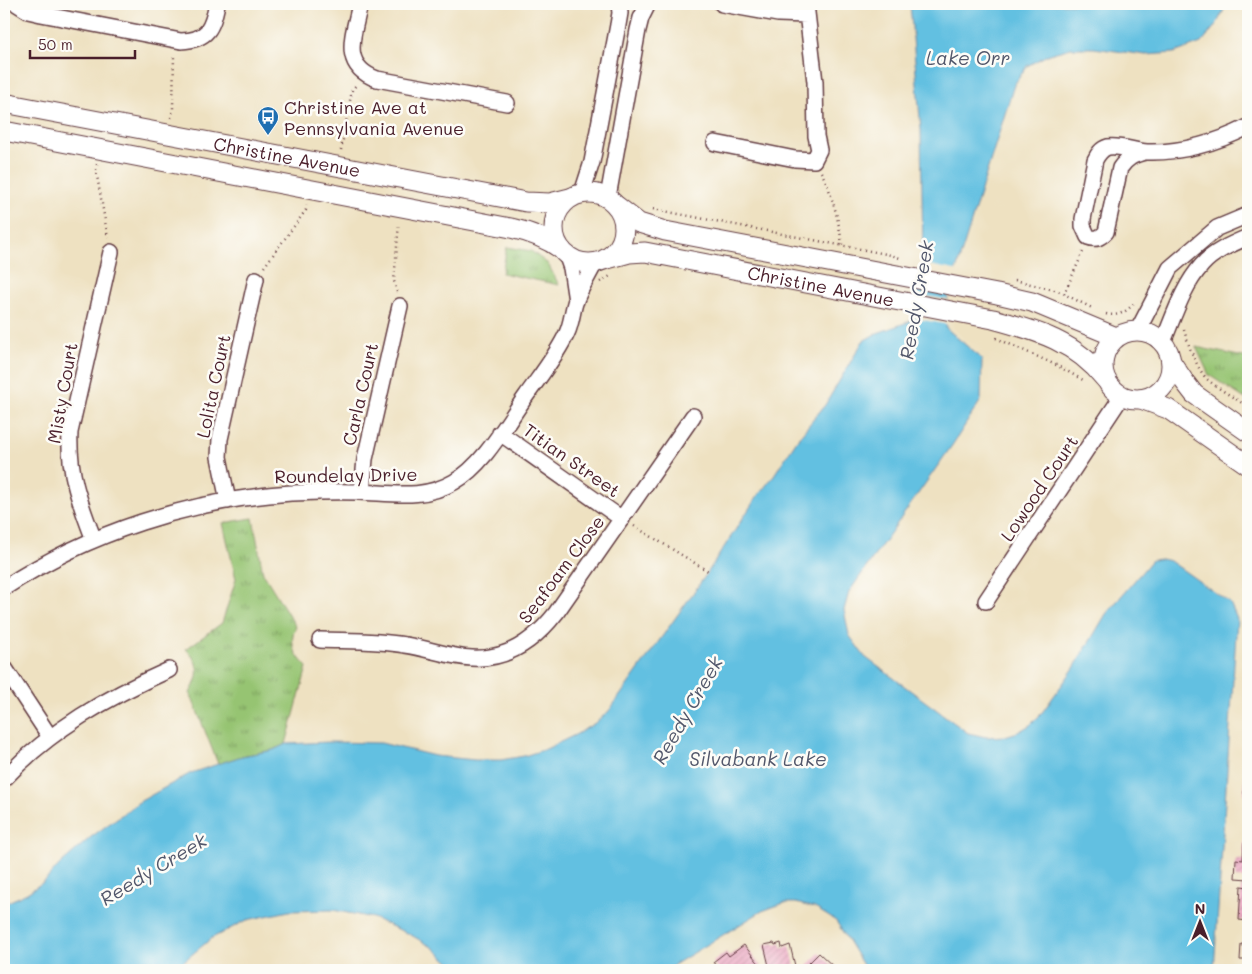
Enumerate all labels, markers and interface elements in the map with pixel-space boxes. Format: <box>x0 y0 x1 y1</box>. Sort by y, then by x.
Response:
scale bar <box>30 28 135 60</box>
text: 50 m <box>38 34 73 54</box>
water label: Lake Orr <box>926 45 1010 70</box>
place label: Christine Ave at Pennsylvania Avenue <box>284 95 464 140</box>
bus stop icon: Christine Ave at Pennsylvania Avenue <box>256 105 280 136</box>
street label: Christine Avenue <box>212 131 362 182</box>
water label: Reedy Creek <box>893 238 939 361</box>
street label: Christine Avenue <box>746 260 896 312</box>
street label: Lolita Court <box>190 332 236 440</box>
street label: Carla Court <box>337 340 383 448</box>
street label: Misty Court <box>41 341 83 445</box>
street label: Titian Street <box>519 418 625 502</box>
street label: Lowood Court <box>995 430 1083 546</box>
street label: Roundelay Drive <box>274 462 418 488</box>
street label: Seafoam Close <box>512 510 610 628</box>
water label: Reedy Creek <box>646 651 728 768</box>
water label: Silvabank Lake <box>689 746 827 771</box>
water label: Reedy Creek <box>95 827 212 911</box>
north arrow <box>1174 896 1224 946</box>
text: N <box>1195 899 1205 918</box>

